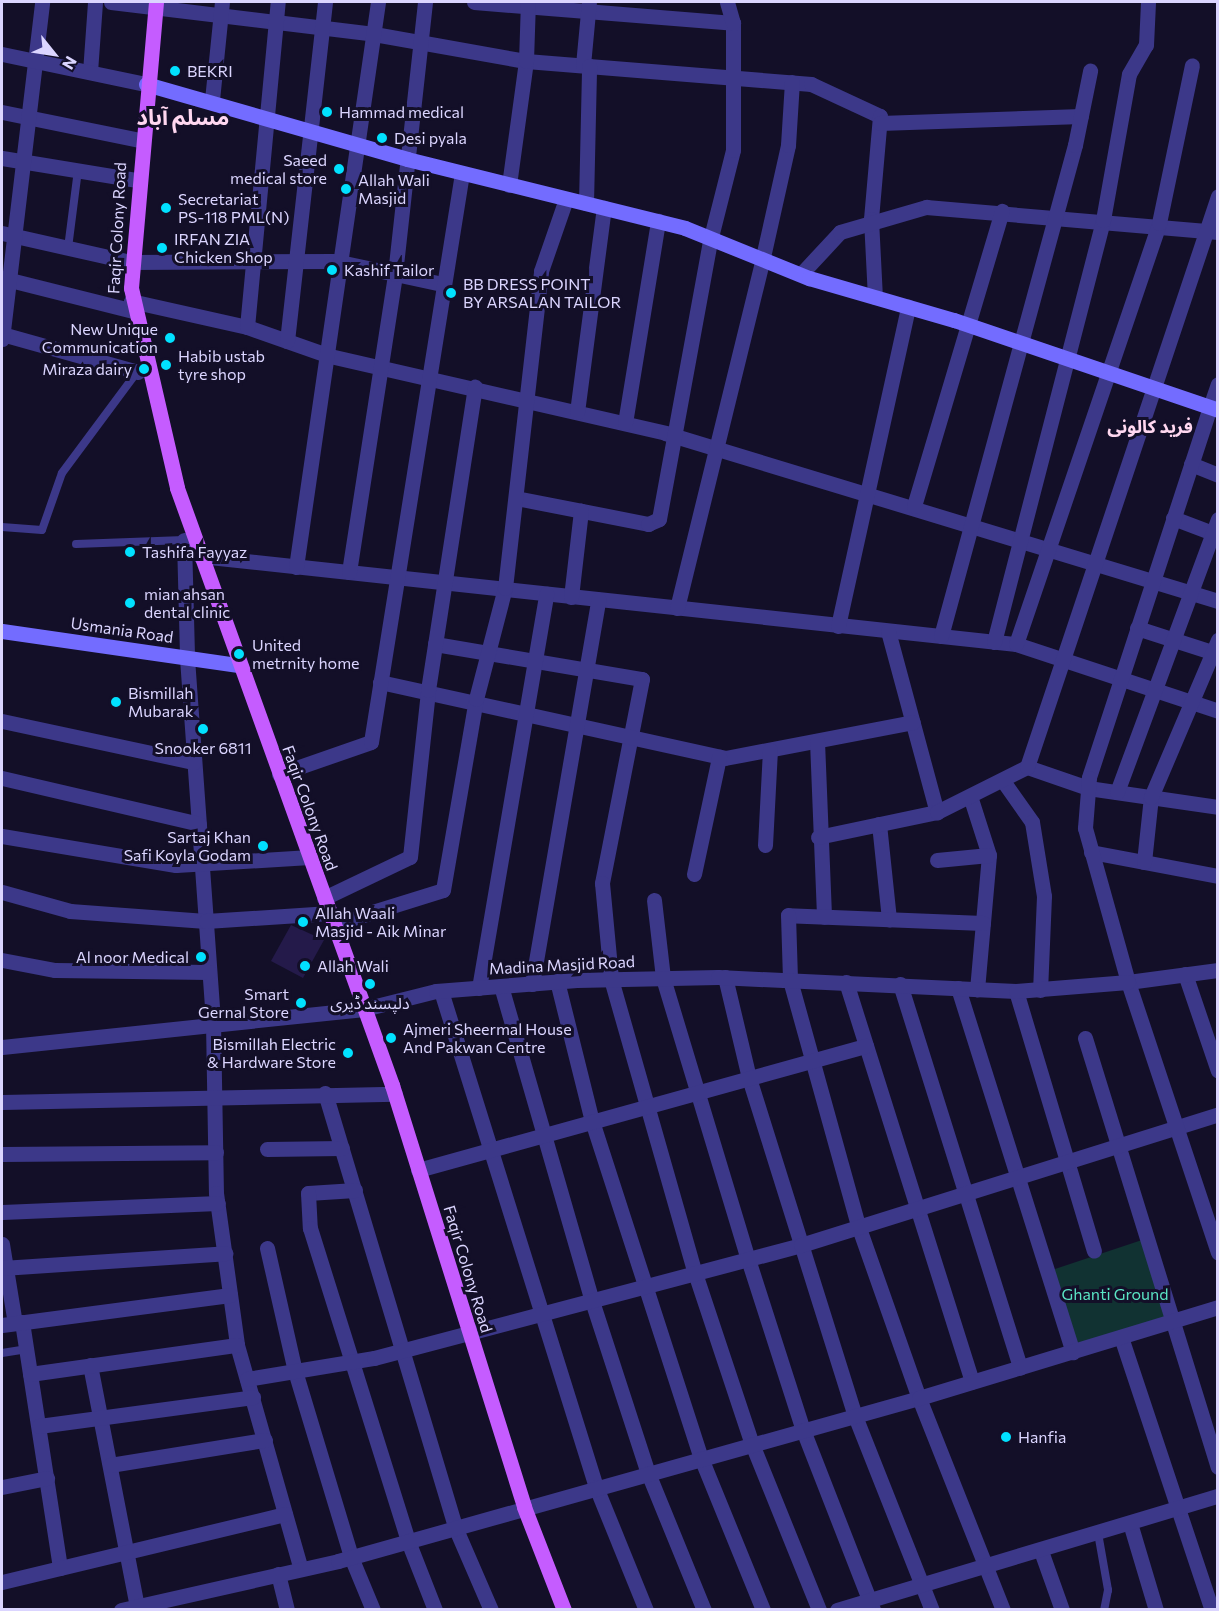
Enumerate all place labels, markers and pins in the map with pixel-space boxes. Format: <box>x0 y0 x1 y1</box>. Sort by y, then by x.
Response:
place label: BEKRI <box>187 61 233 81</box>
marker: BEKRI <box>168 64 182 78</box>
place label: Hammad medical <box>339 102 464 122</box>
marker: Hammad medical <box>320 105 334 119</box>
place label: Desi pyala <box>394 128 467 148</box>
marker: Desi pyala <box>375 131 389 145</box>
place label: Saeed medical store <box>230 150 327 188</box>
marker: Saeed medical store <box>332 162 346 176</box>
place label: Allah Wali Masjid <box>358 170 430 208</box>
marker: Allah Wali Masjid <box>339 182 353 196</box>
place label: Secretariat PS-118 PML(N) <box>178 189 289 227</box>
marker: Secretariat PS-118 PML(N) <box>159 201 173 215</box>
place label: IRFAN ZIA Chicken Shop <box>174 229 273 267</box>
marker: IRFAN ZIA Chicken Shop <box>155 241 169 255</box>
place label: Kashif Tailor <box>344 260 434 280</box>
marker: Kashif Tailor <box>325 263 339 277</box>
place label: BB DRESS POINT BY ARSALAN TAILOR <box>463 274 621 312</box>
marker: BB DRESS POINT BY ARSALAN TAILOR <box>444 286 458 300</box>
place label: New Unique Communication <box>42 319 158 357</box>
marker: New Unique Communication <box>163 331 177 345</box>
place label: Habib ustab tyre shop <box>178 346 265 384</box>
marker: Habib ustab tyre shop <box>159 358 173 372</box>
place label: Miraza dairy <box>42 359 132 379</box>
marker: Miraza dairy <box>137 362 151 376</box>
place label: Tashifa Fayyaz <box>142 542 247 562</box>
marker: Tashifa Fayyaz <box>123 545 137 559</box>
place label: mian ahsan dental clinic <box>144 584 230 622</box>
marker: mian ahsan dental clinic <box>121 594 139 612</box>
place label: United metrnity home <box>252 635 360 673</box>
marker: United metrnity home <box>230 645 248 663</box>
place label: Bismillah Mubarak <box>128 683 193 721</box>
marker: Bismillah Mubarak <box>109 695 123 709</box>
marker: Snooker 6811 <box>196 722 210 736</box>
place label: Snooker 6811 <box>155 738 251 758</box>
place label: Sartaj Khan Safi Koyla Godam <box>124 827 251 865</box>
marker: Sartaj Khan Safi Koyla Godam <box>256 839 270 853</box>
place label: Allah Waali Masjid - Aik Minar <box>315 903 446 941</box>
marker: Allah Waali Masjid - Aik Minar <box>296 915 310 929</box>
place label: Al noor Medical <box>76 947 189 967</box>
marker: Al noor Medical <box>194 950 208 964</box>
place label: Allah Wali <box>317 956 389 976</box>
marker: Allah Wali <box>298 959 312 973</box>
marker: دلپسند ڈیری <box>363 977 377 991</box>
place label: Smart Gernal Store <box>198 984 289 1022</box>
place label: دلپسند ڈیری <box>330 993 410 1013</box>
marker: Smart Gernal Store <box>294 996 308 1010</box>
place label: Ajmeri Sheermal House And Pakwan Centre <box>403 1019 572 1057</box>
marker: Ajmeri Sheermal House And Pakwan Centre <box>384 1031 398 1045</box>
place label: Bismillah Electric & Hardware Store <box>207 1034 336 1072</box>
marker: Bismillah Electric & Hardware Store <box>341 1046 355 1060</box>
place label: Hanfia <box>1018 1427 1066 1447</box>
marker: Hanfia <box>999 1430 1013 1444</box>

